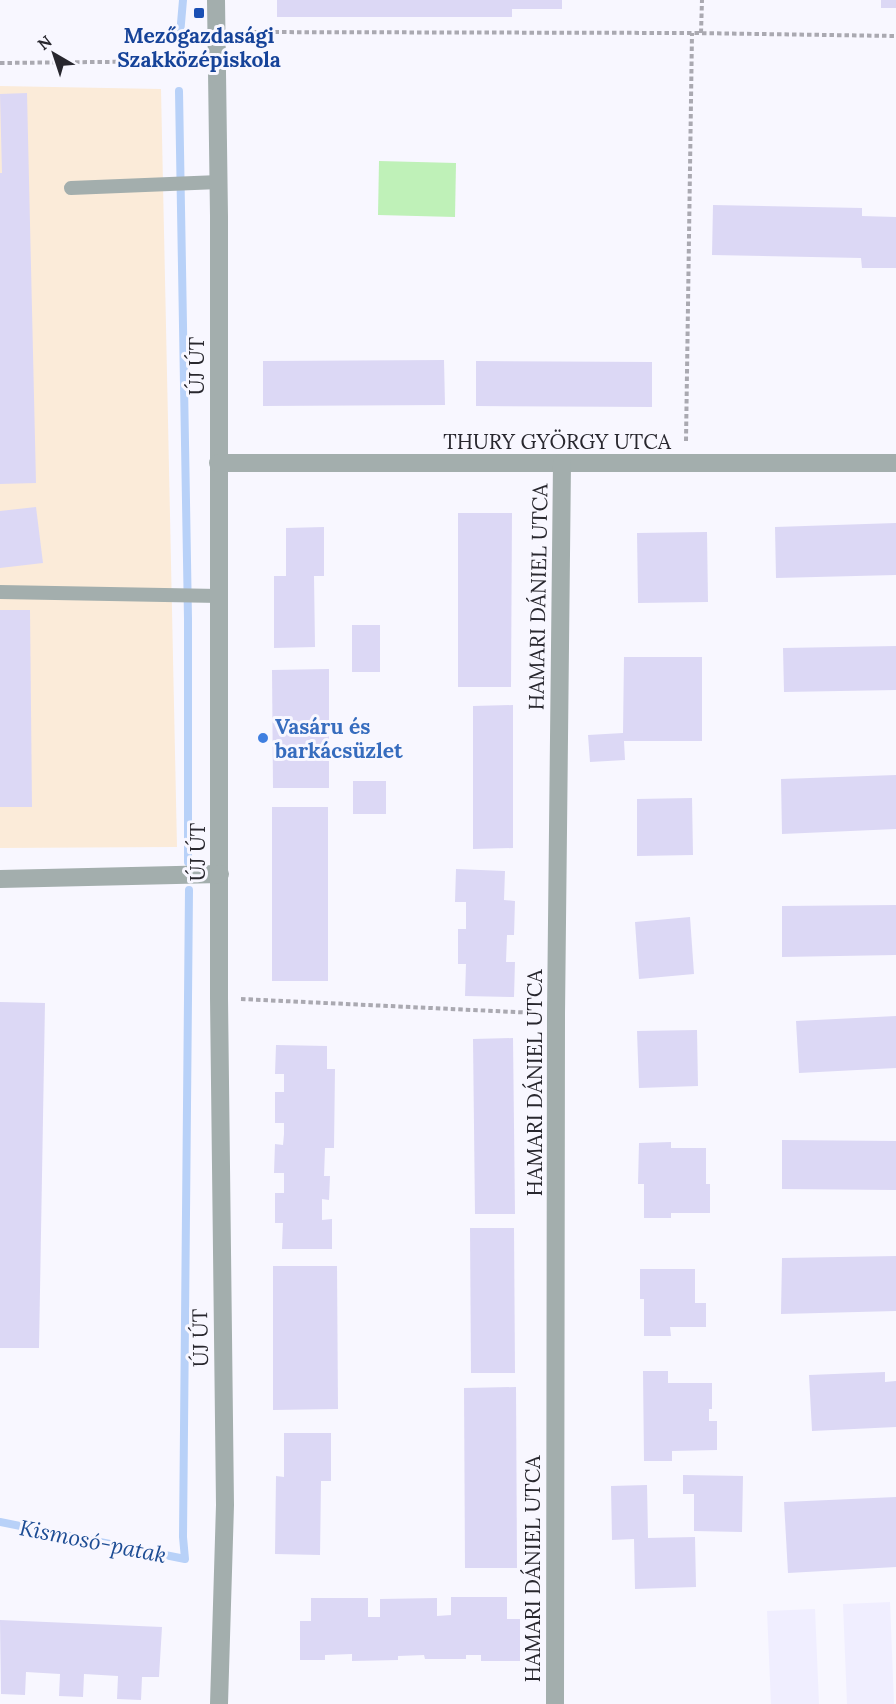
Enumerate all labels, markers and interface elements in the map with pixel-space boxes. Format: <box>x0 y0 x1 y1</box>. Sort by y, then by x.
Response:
marker: Mezőgazdasági Szakközépiskola <box>192 6 206 20</box>
place label: Mezőgazdasági Szakközépiskola <box>117 22 281 73</box>
north arrow <box>24 24 84 84</box>
text: N <box>33 31 56 54</box>
street label: ÚJ ÚT <box>183 337 210 395</box>
street label: THURY GYÖRGY UTCA <box>443 428 672 455</box>
street label: HAMARI DÁNIEL UTCA <box>523 483 553 711</box>
place label: Vasáru és barkácsüzlet <box>274 713 403 764</box>
marker: Vasáru és barkácsüzlet <box>256 731 270 745</box>
street label: ÚJ ÚT <box>184 823 211 881</box>
street label: HAMARI DÁNIEL UTCA <box>521 969 548 1196</box>
street label: ÚJ ÚT <box>186 1309 214 1367</box>
street label: HAMARI DÁNIEL UTCA <box>519 1455 546 1682</box>
water label: Kismosó-patak <box>17 1513 169 1569</box>

